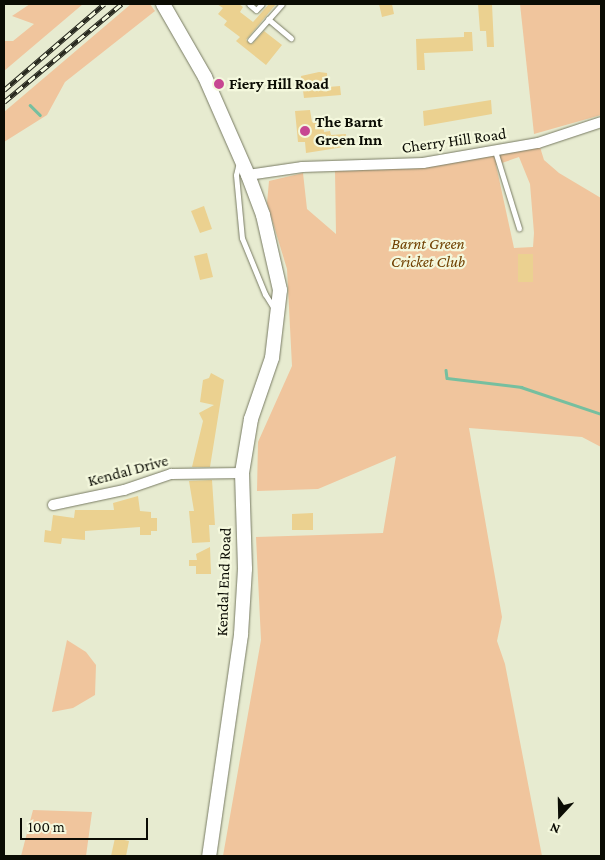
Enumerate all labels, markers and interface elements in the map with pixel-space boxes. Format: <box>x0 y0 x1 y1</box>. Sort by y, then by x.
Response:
place label: Fiery Hill Road <box>229 74 329 94</box>
marker: Fiery Hill Road <box>213 78 225 90</box>
place label: The Barnt Green Inn <box>315 112 383 150</box>
street label: Cherry Hill Road <box>400 124 508 158</box>
marker: The Barnt Green Inn <box>299 125 311 137</box>
park label: Barnt Green Cricket Club <box>391 234 465 272</box>
street label: Kendal Drive <box>86 451 170 491</box>
street label: Kendal End Road <box>213 527 235 637</box>
north arrow <box>535 790 585 840</box>
scale bar <box>22 808 150 840</box>
text: 100 m <box>28 819 65 835</box>
text: N <box>547 820 562 838</box>

